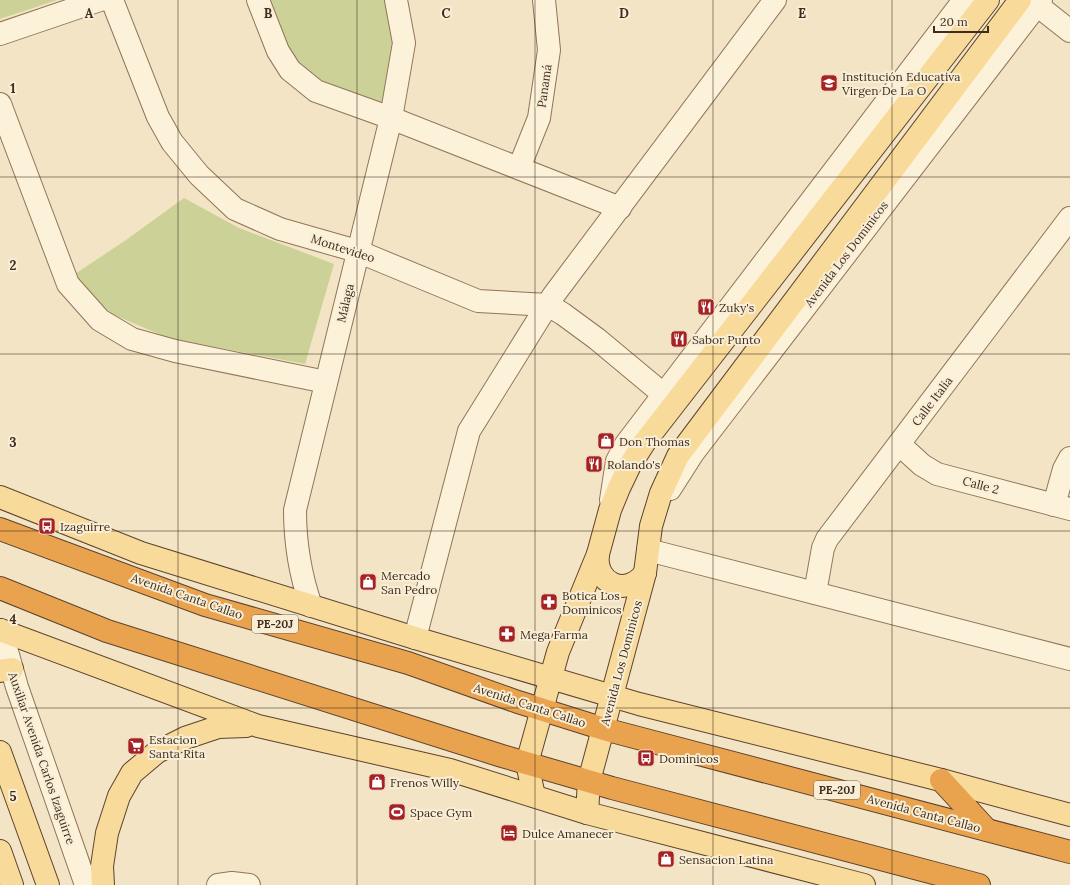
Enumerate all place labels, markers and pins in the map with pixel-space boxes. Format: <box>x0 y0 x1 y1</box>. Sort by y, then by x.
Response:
place label: Institución Educativa Virgen De La O <box>841 69 960 98</box>
school or university icon: Institución Educativa Virgen De La O <box>819 73 839 93</box>
restaurant icon: Zuky's <box>696 297 716 317</box>
place label: Zuky's <box>719 300 755 315</box>
restaurant icon: Sabor Punto <box>669 329 689 349</box>
place label: Sabor Punto <box>692 332 761 347</box>
shop icon: Don Thomas <box>596 431 616 451</box>
place label: Don Thomas <box>619 434 690 449</box>
restaurant icon: Rolando's <box>584 454 604 474</box>
place label: Rolando's <box>607 457 661 472</box>
bus stop icon: Izaguirre <box>37 516 57 536</box>
place label: Izaguirre <box>60 519 111 534</box>
place label: Mercado San Pedro <box>381 568 437 597</box>
shop icon: Mercado San Pedro <box>358 572 378 592</box>
place label: Botica Los Dominicos <box>562 588 622 617</box>
pharmacy icon: Botica Los Dominicos <box>539 592 559 612</box>
pharmacy icon: Mega Farma <box>497 624 517 644</box>
place label: Mega Farma <box>520 627 588 642</box>
place label: Estacion Santa Rita <box>149 732 205 761</box>
supermarket icon: Estacion Santa Rita <box>126 736 146 756</box>
bus stop icon: Dominicos <box>636 748 656 768</box>
place label: Dominicos <box>659 751 719 766</box>
shop icon: Frenos Willy <box>367 772 387 792</box>
place label: Frenos Willy <box>390 775 460 790</box>
sports icon: Space Gym <box>387 802 407 822</box>
place label: Space Gym <box>410 805 473 820</box>
hotel icon: Dulce Amanecer <box>499 823 519 843</box>
place label: Dulce Amanecer <box>522 826 614 841</box>
shop icon: Sensacion Latina <box>656 849 676 869</box>
place label: Sensacion Latina <box>679 852 773 867</box>

